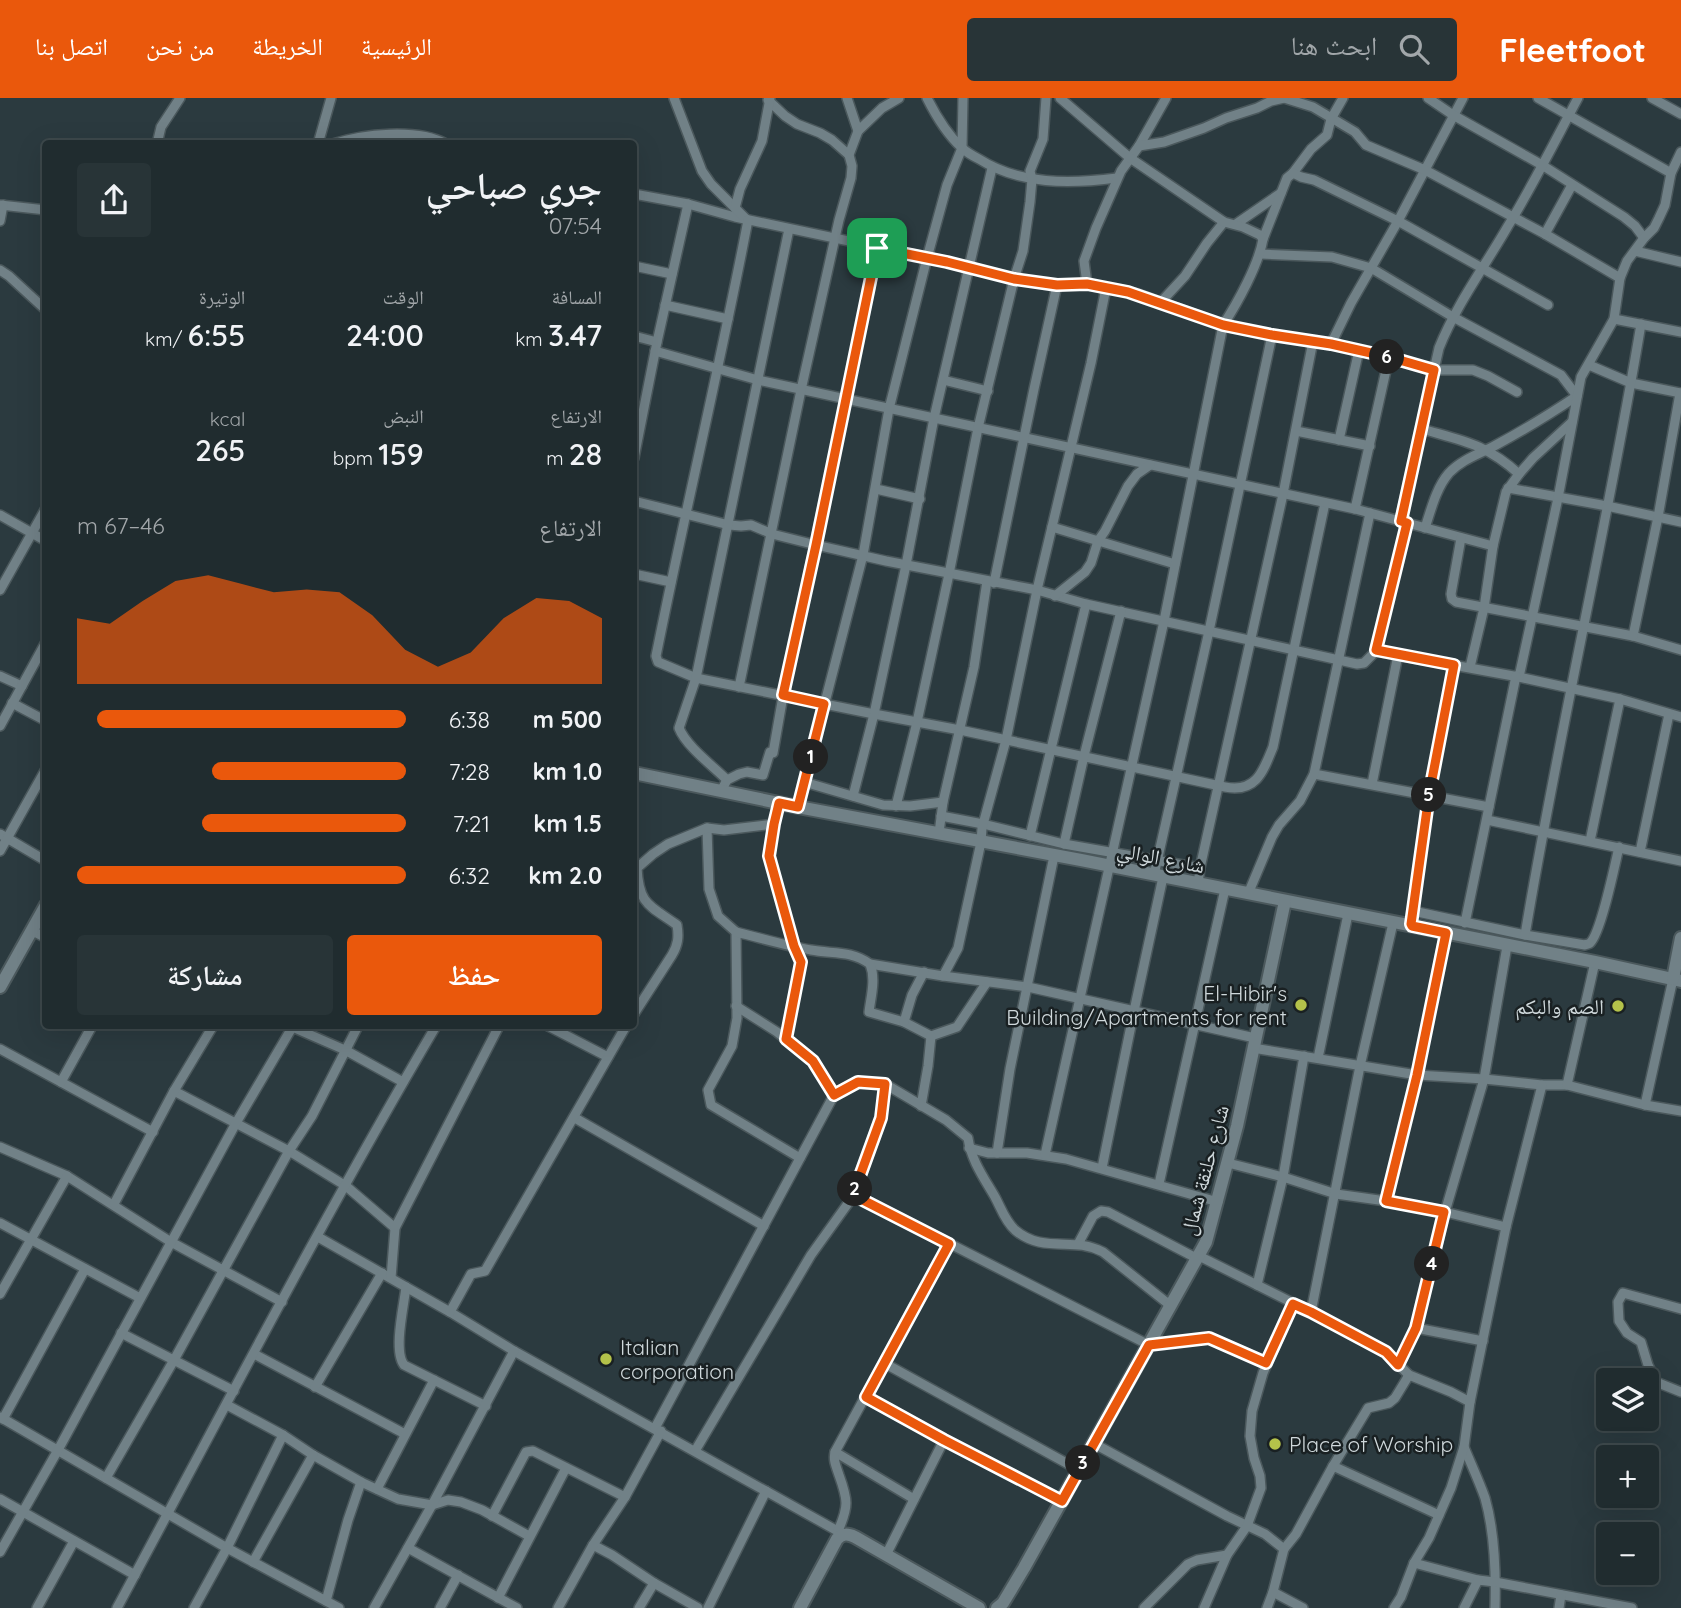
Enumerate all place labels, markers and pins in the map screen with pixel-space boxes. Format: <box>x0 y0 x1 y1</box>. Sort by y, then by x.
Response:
pin <box>847 218 907 278</box>
pin: 6 <box>1370 340 1404 374</box>
pin: 1 <box>794 740 828 774</box>
pin: 5 <box>1412 778 1446 812</box>
place label: El-Hibir's Building/Apartments for rent <box>1006 980 1287 1030</box>
place label: الصم والبكم <box>1515 993 1604 1021</box>
marker: El-Hibir's Building/Apartments for rent <box>1293 997 1309 1013</box>
marker: الصم والبكم <box>1610 998 1626 1014</box>
pin: 2 <box>838 1172 872 1206</box>
pin: 4 <box>1414 1246 1450 1282</box>
place label: Italian corporation <box>620 1334 734 1384</box>
marker: Italian corporation <box>598 1351 614 1367</box>
place label: Place of Worship <box>1289 1431 1453 1457</box>
marker: Place of Worship <box>1267 1436 1283 1452</box>
pin: 3 <box>1066 1446 1100 1480</box>

